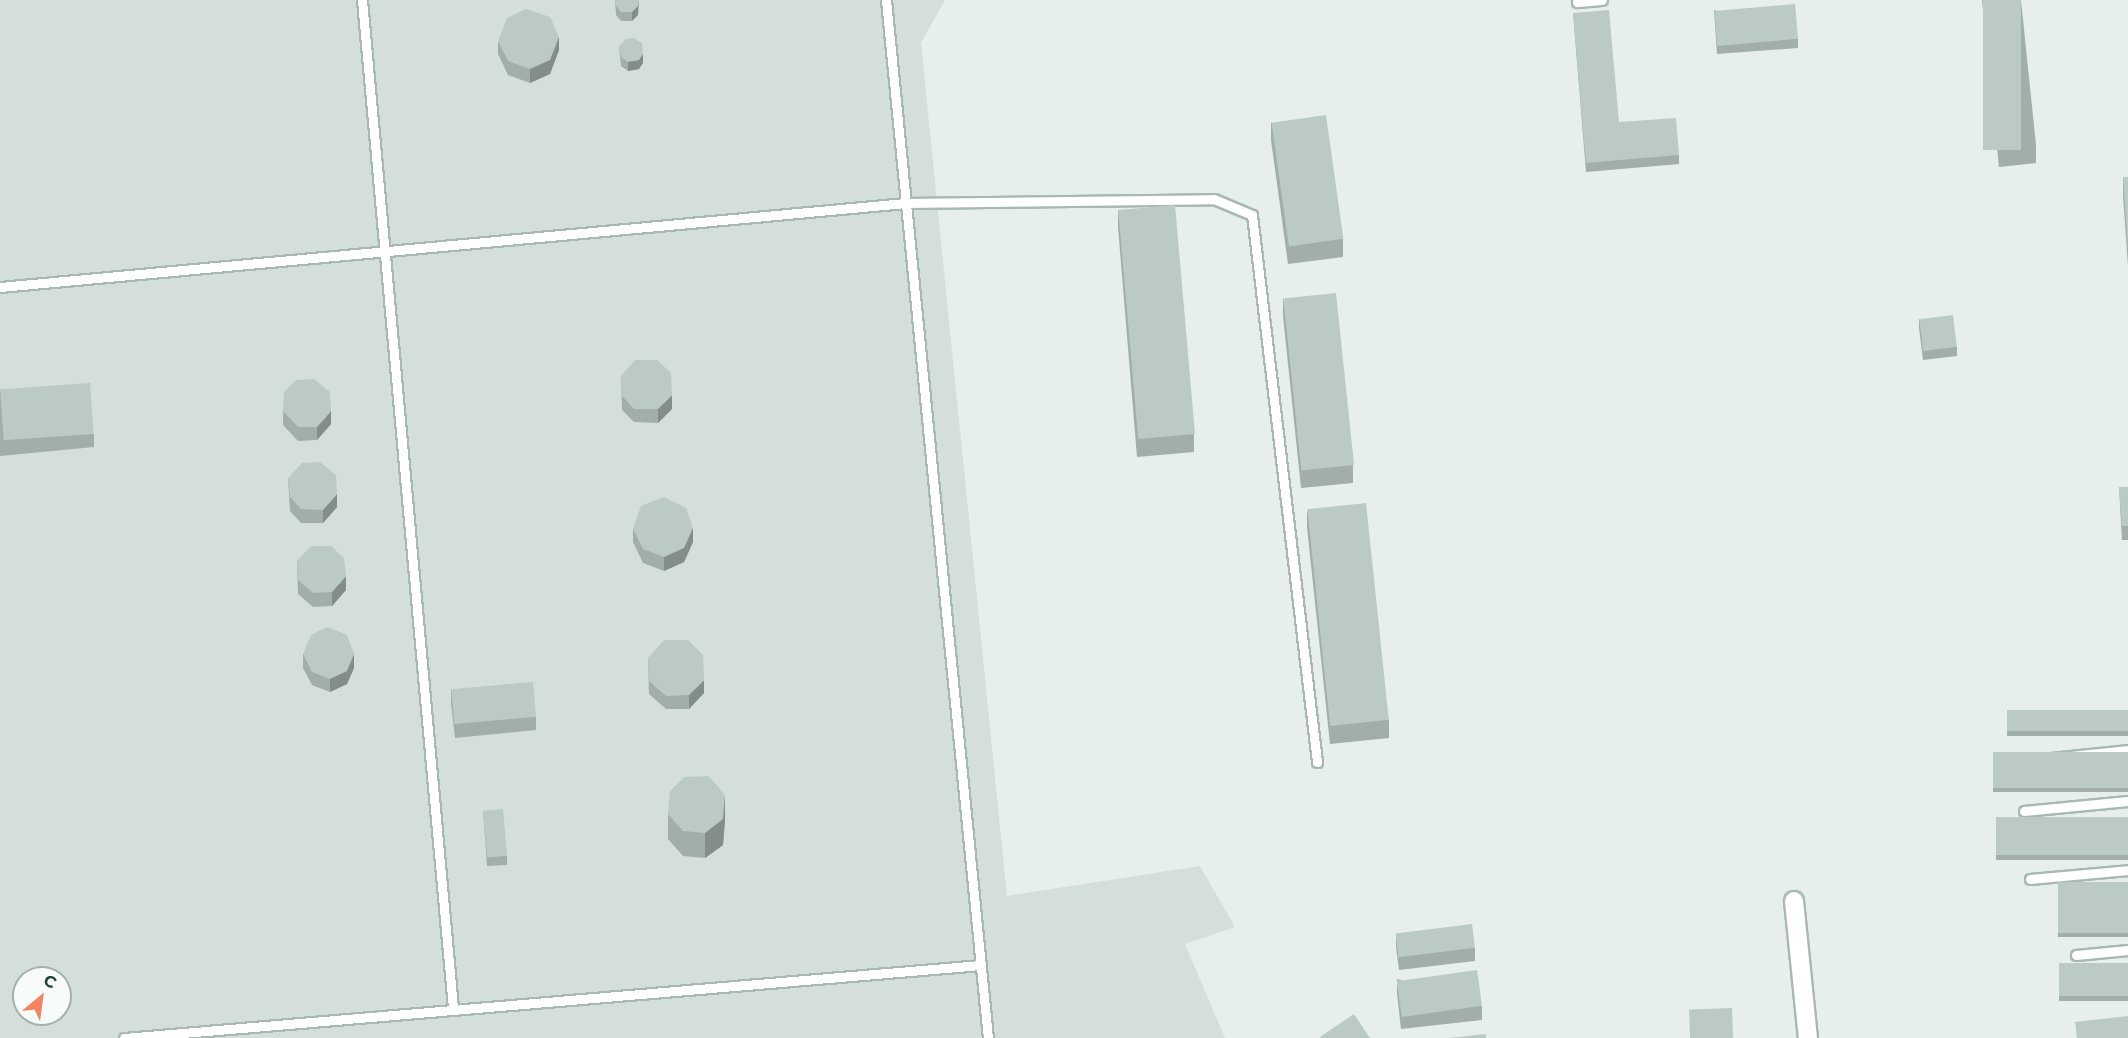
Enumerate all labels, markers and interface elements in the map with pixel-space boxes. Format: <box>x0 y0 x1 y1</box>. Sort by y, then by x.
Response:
north arrow <box>12 966 72 1026</box>
text: С <box>40 970 60 993</box>

